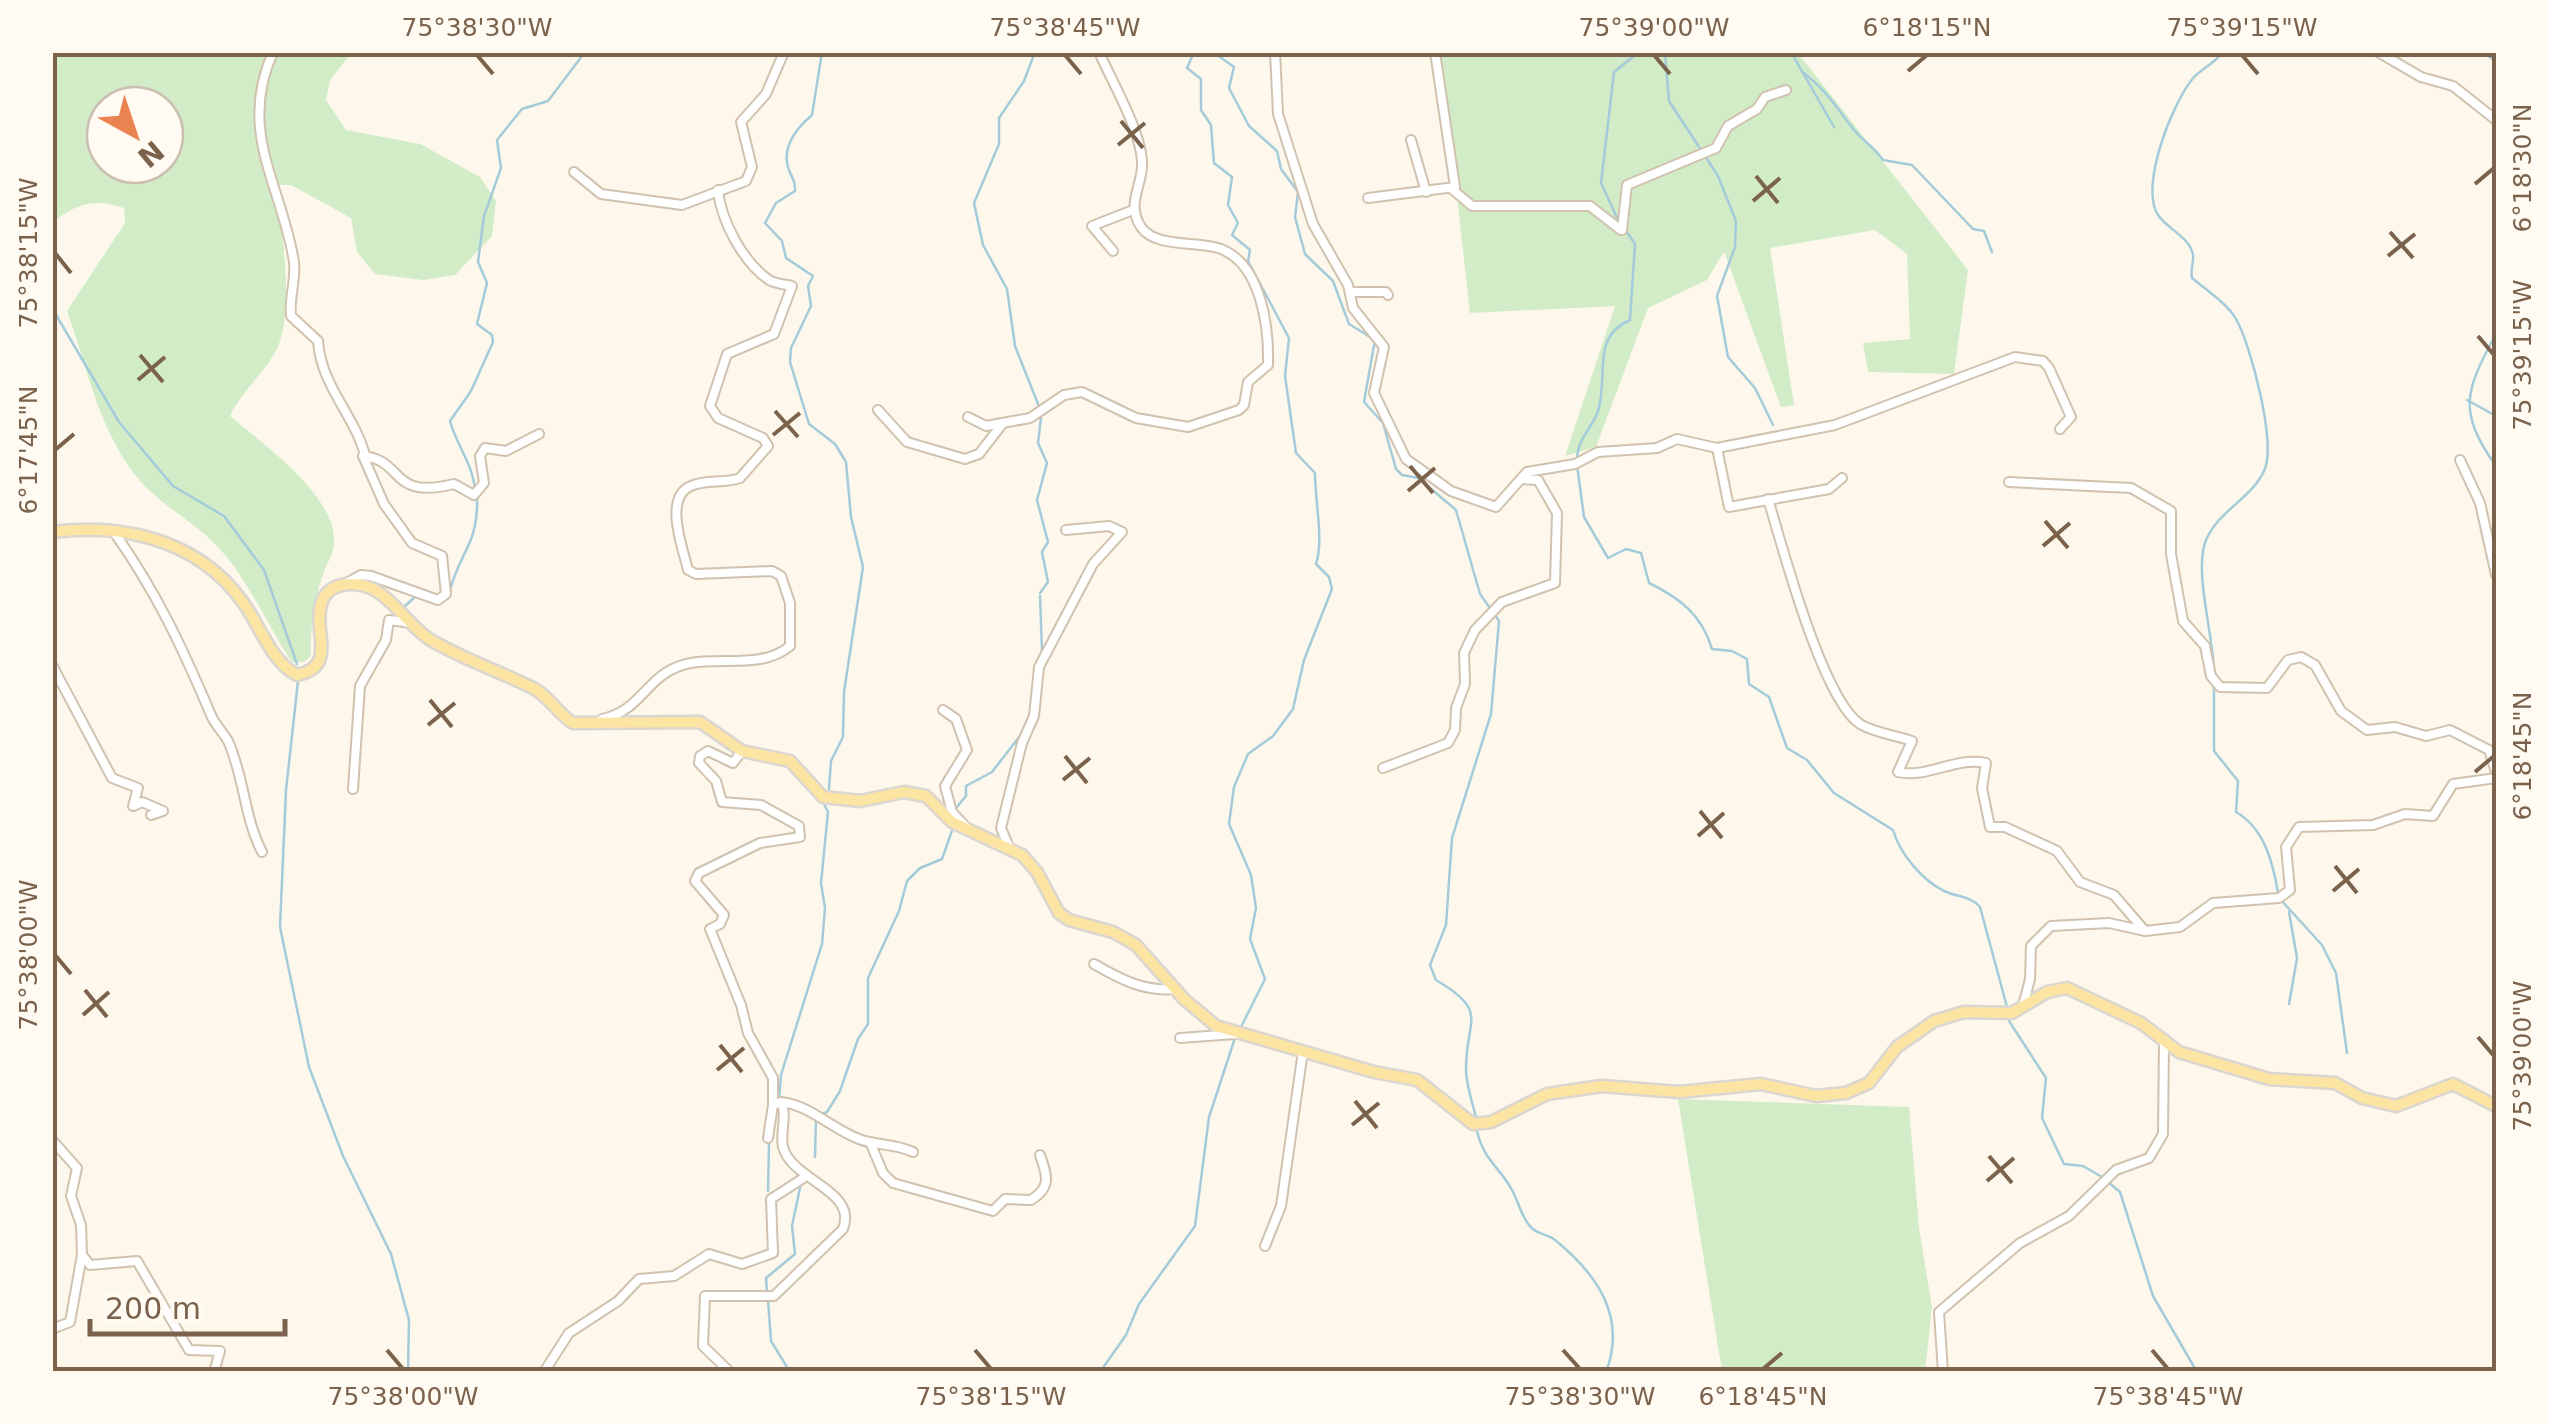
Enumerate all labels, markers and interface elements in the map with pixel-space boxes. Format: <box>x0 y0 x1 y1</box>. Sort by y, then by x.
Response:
text: 75°38'30"W <box>401 13 553 42</box>
text: 75°38'45"W <box>989 13 1141 42</box>
text: 75°39'00"W <box>1578 13 1730 42</box>
text: 6°18'15"N <box>1862 13 1992 42</box>
text: 75°39'15"W <box>2166 13 2318 42</box>
north arrow <box>85 85 185 185</box>
text: 6°18'30"N <box>2508 103 2537 233</box>
text: N <box>131 134 170 174</box>
text: 75°38'15"W <box>14 177 43 329</box>
text: 75°39'15"W <box>2508 279 2537 431</box>
text: 6°17'45"N <box>14 385 43 515</box>
text: 6°18'45"N <box>2508 691 2537 821</box>
text: 75°38'00"W <box>14 879 43 1031</box>
text: 75°39'00"W <box>2508 980 2537 1132</box>
scale bar <box>90 1274 285 1336</box>
text: 200 m <box>105 1291 201 1326</box>
text: 75°38'00"W <box>327 1382 479 1411</box>
text: 75°38'15"W <box>915 1382 1067 1411</box>
text: 75°38'30"W <box>1504 1382 1656 1411</box>
text: 6°18'45"N <box>1698 1382 1828 1411</box>
text: 75°38'45"W <box>2092 1382 2244 1411</box>

